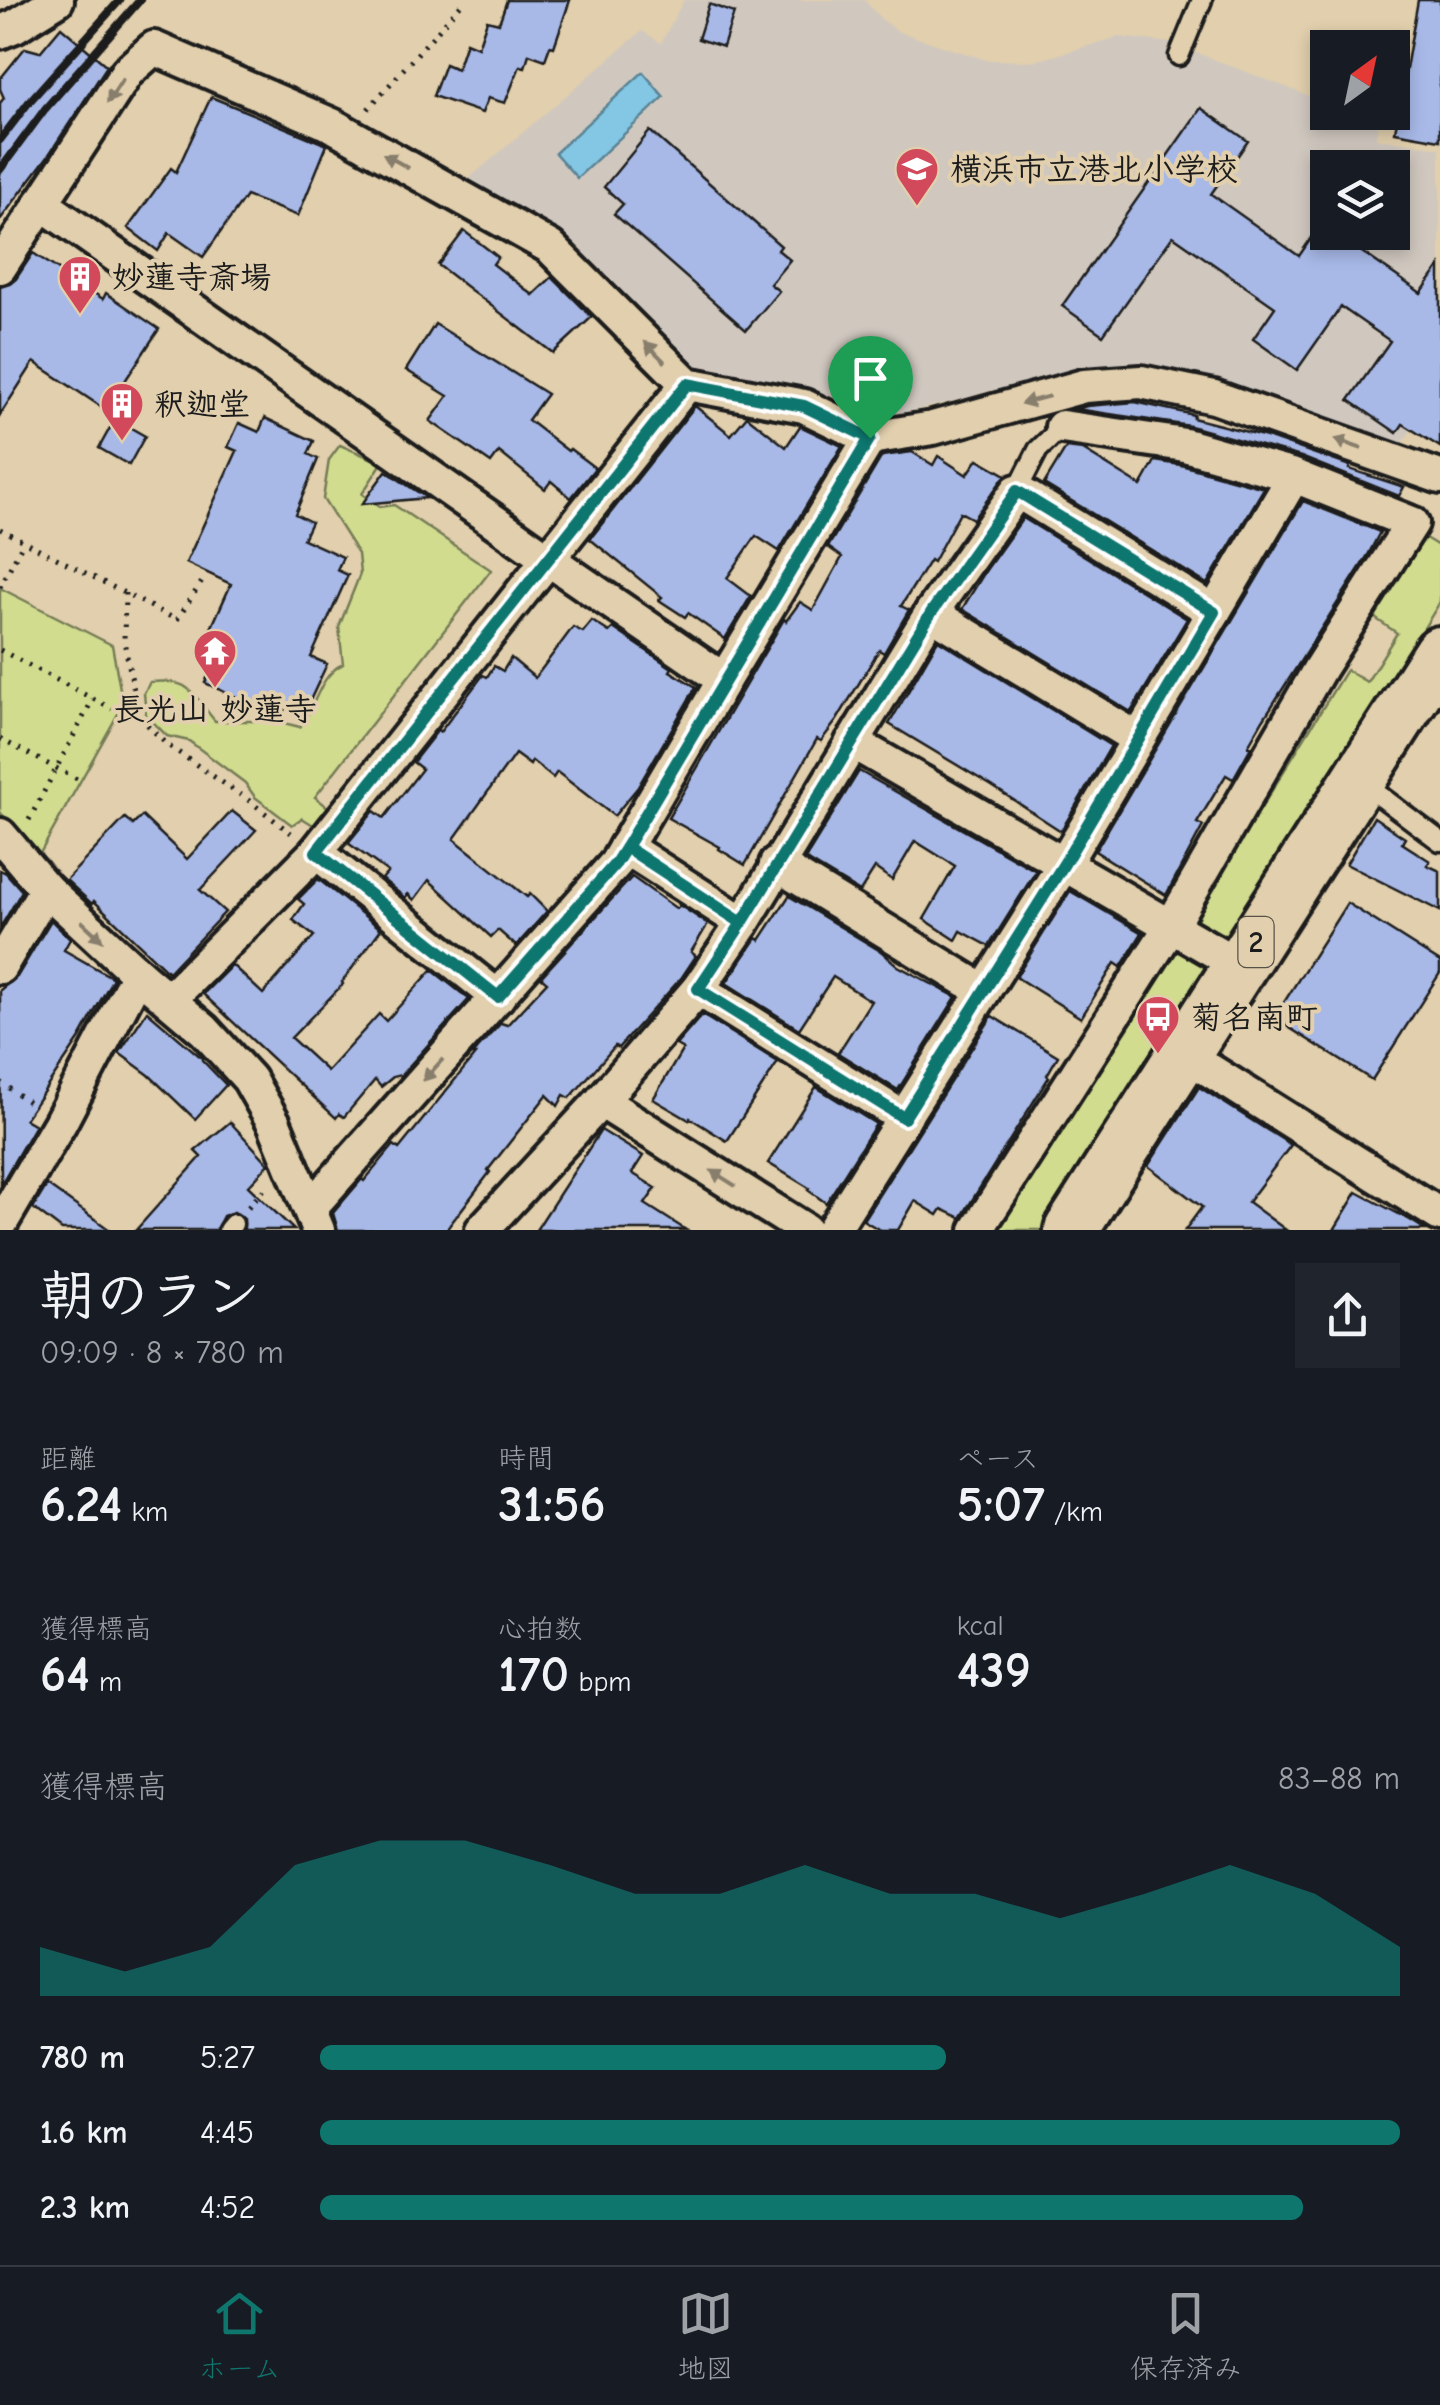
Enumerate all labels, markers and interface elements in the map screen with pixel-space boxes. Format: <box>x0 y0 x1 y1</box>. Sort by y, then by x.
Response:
north arrow <box>1310 30 1410 130</box>
map controls <box>1310 30 1410 250</box>
one-way arrow <box>107 77 125 104</box>
school or university icon: 横浜市立港北小学校 <box>894 146 940 207</box>
button: layers <box>1310 150 1410 250</box>
place label: 横浜市立港北小学校 <box>950 151 1238 188</box>
one-way arrow <box>382 152 410 170</box>
building icon: 妙蓮寺斎場 <box>57 254 103 315</box>
place label: 妙蓮寺斎場 <box>112 259 272 296</box>
pin <box>828 336 913 439</box>
one-way arrow <box>644 340 667 364</box>
icon: arrive <box>843 351 898 406</box>
building icon: 釈迦堂 <box>99 381 145 442</box>
place label: 釈迦堂 <box>154 386 250 423</box>
one-way arrow <box>1019 392 1050 408</box>
one-way arrow <box>1333 436 1363 451</box>
temple icon: 長光山 妙蓮寺 <box>192 628 238 689</box>
place label: 長光山 妙蓮寺 <box>113 691 317 728</box>
road number: 2 <box>1238 917 1274 967</box>
one-way arrow <box>79 919 103 942</box>
bus stop icon: 菊名南町 <box>1135 994 1181 1055</box>
place label: 菊名南町 <box>1190 999 1318 1036</box>
one-way arrow <box>423 1057 445 1082</box>
one-way arrow <box>709 1169 736 1188</box>
button: share <box>1295 1263 1400 1368</box>
text: 朝のラン <box>40 1264 260 1328</box>
text: 09:09 · 8 × 780 m <box>40 1334 284 1371</box>
text: 距離 <box>40 1443 96 1475</box>
text: 時間 <box>498 1443 554 1475</box>
text: ペース <box>957 1443 1039 1475</box>
text: 6.24 <box>40 1476 122 1534</box>
text: 31:56 <box>498 1476 606 1534</box>
text: 5:07 <box>957 1476 1045 1534</box>
text: km <box>122 1496 168 1528</box>
text: /km <box>1045 1496 1103 1528</box>
text: kcal <box>957 1610 1004 1642</box>
text: 獲得標高 <box>40 1613 152 1645</box>
text: 心拍数 <box>498 1613 582 1645</box>
text: 439 <box>957 1642 1031 1700</box>
text: 64 <box>40 1646 90 1704</box>
text: 170 <box>498 1646 569 1704</box>
text: m <box>90 1666 122 1698</box>
text: bpm <box>569 1666 631 1698</box>
text: 83–88 m <box>1278 1760 1400 1797</box>
text: 獲得標高 <box>40 1768 168 1805</box>
text: 780 m <box>40 2039 125 2076</box>
text: 5:27 <box>200 2039 255 2076</box>
text: 1.6 km <box>40 2114 128 2151</box>
text: 4:45 <box>200 2114 254 2151</box>
text: 2.3 km <box>40 2189 130 2226</box>
text: 4:52 <box>200 2189 255 2226</box>
tab: ホーム <box>198 2286 281 2386</box>
tab: 地図 <box>677 2286 733 2386</box>
tab: 保存済み <box>1130 2286 1242 2386</box>

